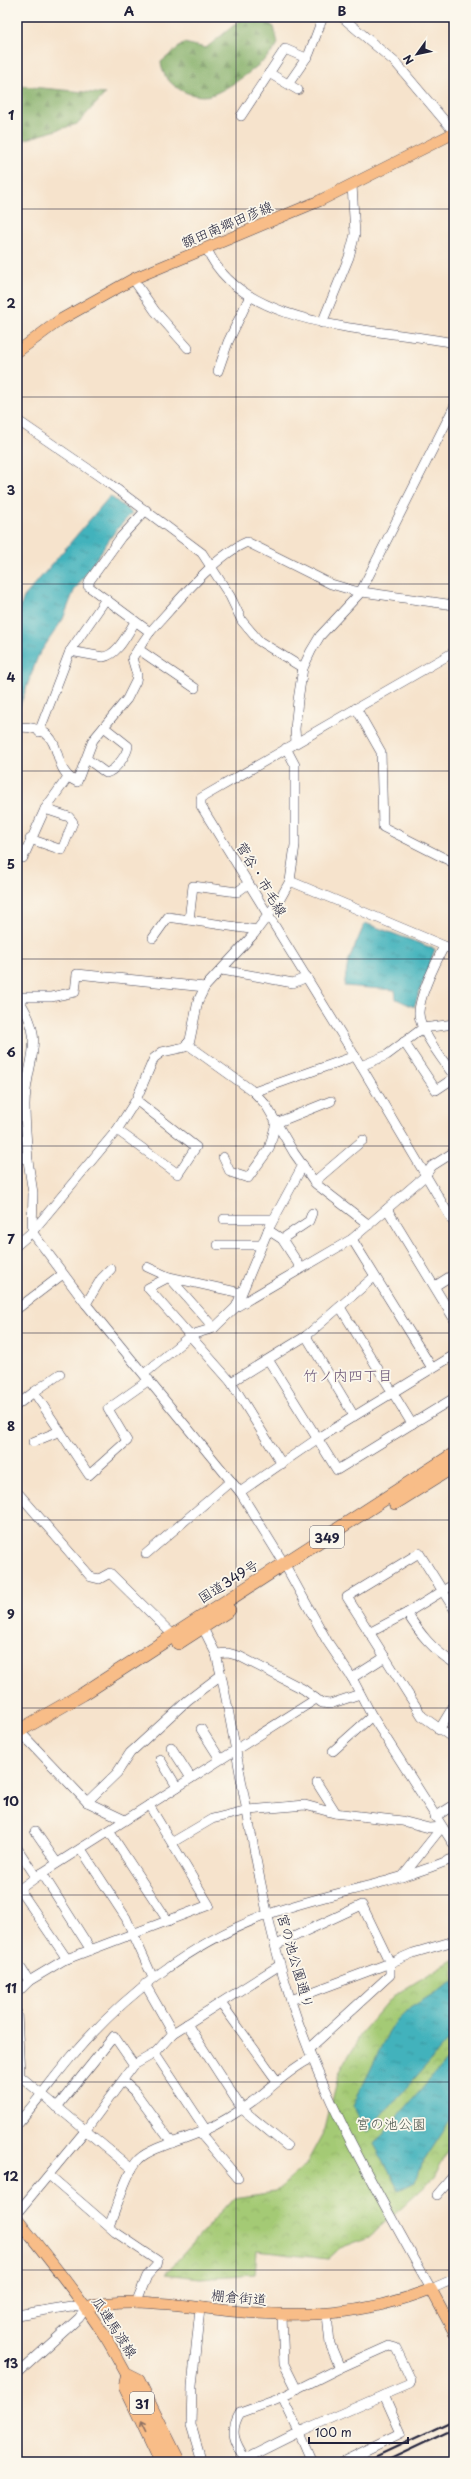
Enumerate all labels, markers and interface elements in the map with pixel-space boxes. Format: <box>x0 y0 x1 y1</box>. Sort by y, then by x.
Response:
text: A <box>124 1 134 20</box>
text: B <box>338 1 347 20</box>
north arrow <box>397 34 437 74</box>
text: N <box>399 51 418 68</box>
text: 1 <box>8 105 14 124</box>
street label: 額田南郷田彦線 <box>178 195 276 253</box>
text: 2 <box>6 293 16 312</box>
text: 3 <box>7 480 16 499</box>
text: 4 <box>7 667 16 686</box>
street label: 菅谷・市毛線 <box>231 838 293 920</box>
text: 5 <box>7 854 15 873</box>
text: 6 <box>6 1042 16 1061</box>
text: 7 <box>7 1229 15 1248</box>
district label: 竹ノ内四丁目 <box>303 1363 393 1386</box>
text: 8 <box>7 1416 15 1435</box>
road number: 349 <box>310 1526 344 1548</box>
street label: 国道349号 <box>193 1554 263 1608</box>
text: 9 <box>7 1604 15 1623</box>
text: 10 <box>3 1791 19 1810</box>
street label: 宮の池公園通り <box>272 1911 320 2011</box>
text: 11 <box>5 1978 17 1997</box>
park label: 宮の池公園 <box>356 2113 426 2134</box>
text: 12 <box>3 2166 19 2185</box>
street label: 棚倉街道 <box>210 2284 268 2310</box>
street label: 瓜連馬渡線 <box>87 2292 143 2362</box>
text: 13 <box>4 2353 19 2372</box>
road number: 31 <box>130 2392 154 2414</box>
scale bar <box>309 2419 408 2445</box>
one-way arrow <box>139 2421 146 2433</box>
text: 100 m <box>315 2423 352 2441</box>

